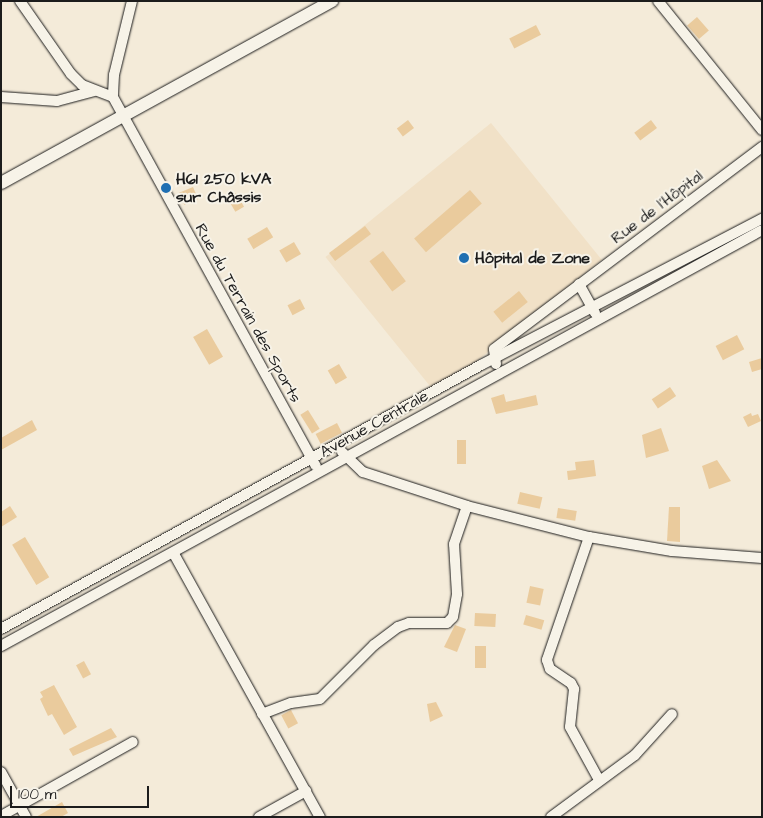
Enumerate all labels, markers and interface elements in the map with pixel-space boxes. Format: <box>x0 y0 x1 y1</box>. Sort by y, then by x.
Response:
street label: Rue de l'Hôpital <box>607 166 707 248</box>
place label: H61 250 kVA sur Châssis <box>176 169 271 207</box>
marker: H61 250 kVA sur Châssis <box>160 182 172 194</box>
street label: Rue du Terrain des Sports <box>191 220 305 406</box>
place label: Hôpital de Zone <box>475 248 590 268</box>
marker: Hôpital de Zone <box>457 251 471 265</box>
street label: Avenue Centrale <box>316 386 432 462</box>
scale bar <box>12 776 151 808</box>
text: 100 m <box>18 784 57 805</box>

